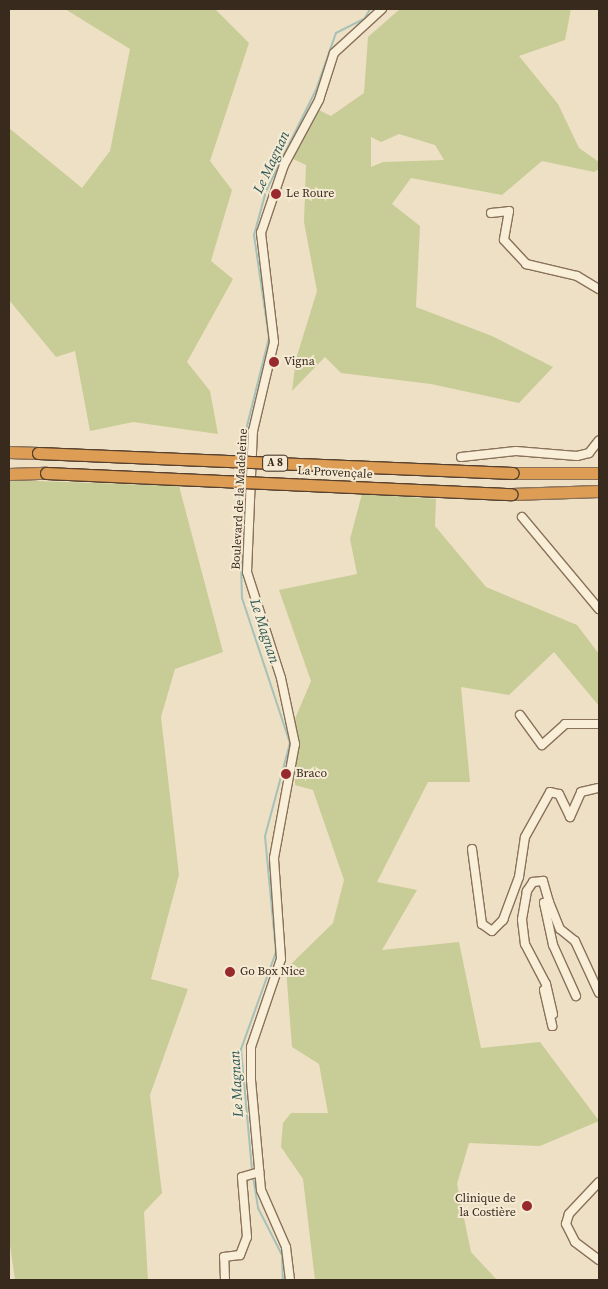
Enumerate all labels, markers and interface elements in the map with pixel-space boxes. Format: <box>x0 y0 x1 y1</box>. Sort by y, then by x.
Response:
water label: Le Magnan <box>249 128 293 196</box>
place label: Le Roure <box>286 187 334 201</box>
marker: Le Roure <box>270 188 282 200</box>
place label: Vigna <box>284 355 315 369</box>
marker: Vigna <box>268 356 280 368</box>
street label: Boulevard de la Madeleine <box>229 428 251 570</box>
road number: A 8 <box>261 454 289 472</box>
street label: La Provençale <box>297 464 373 482</box>
water label: Le Magnan <box>247 597 283 665</box>
place label: Braco <box>296 767 327 781</box>
marker: Braco <box>280 768 292 780</box>
place label: Go Box Nice <box>240 965 305 979</box>
marker: Go Box Nice <box>224 966 236 978</box>
water label: Le Magnan <box>226 1050 246 1118</box>
place label: Clinique de la Costière <box>455 1192 516 1220</box>
marker: Clinique de la Costière <box>520 1199 534 1213</box>

